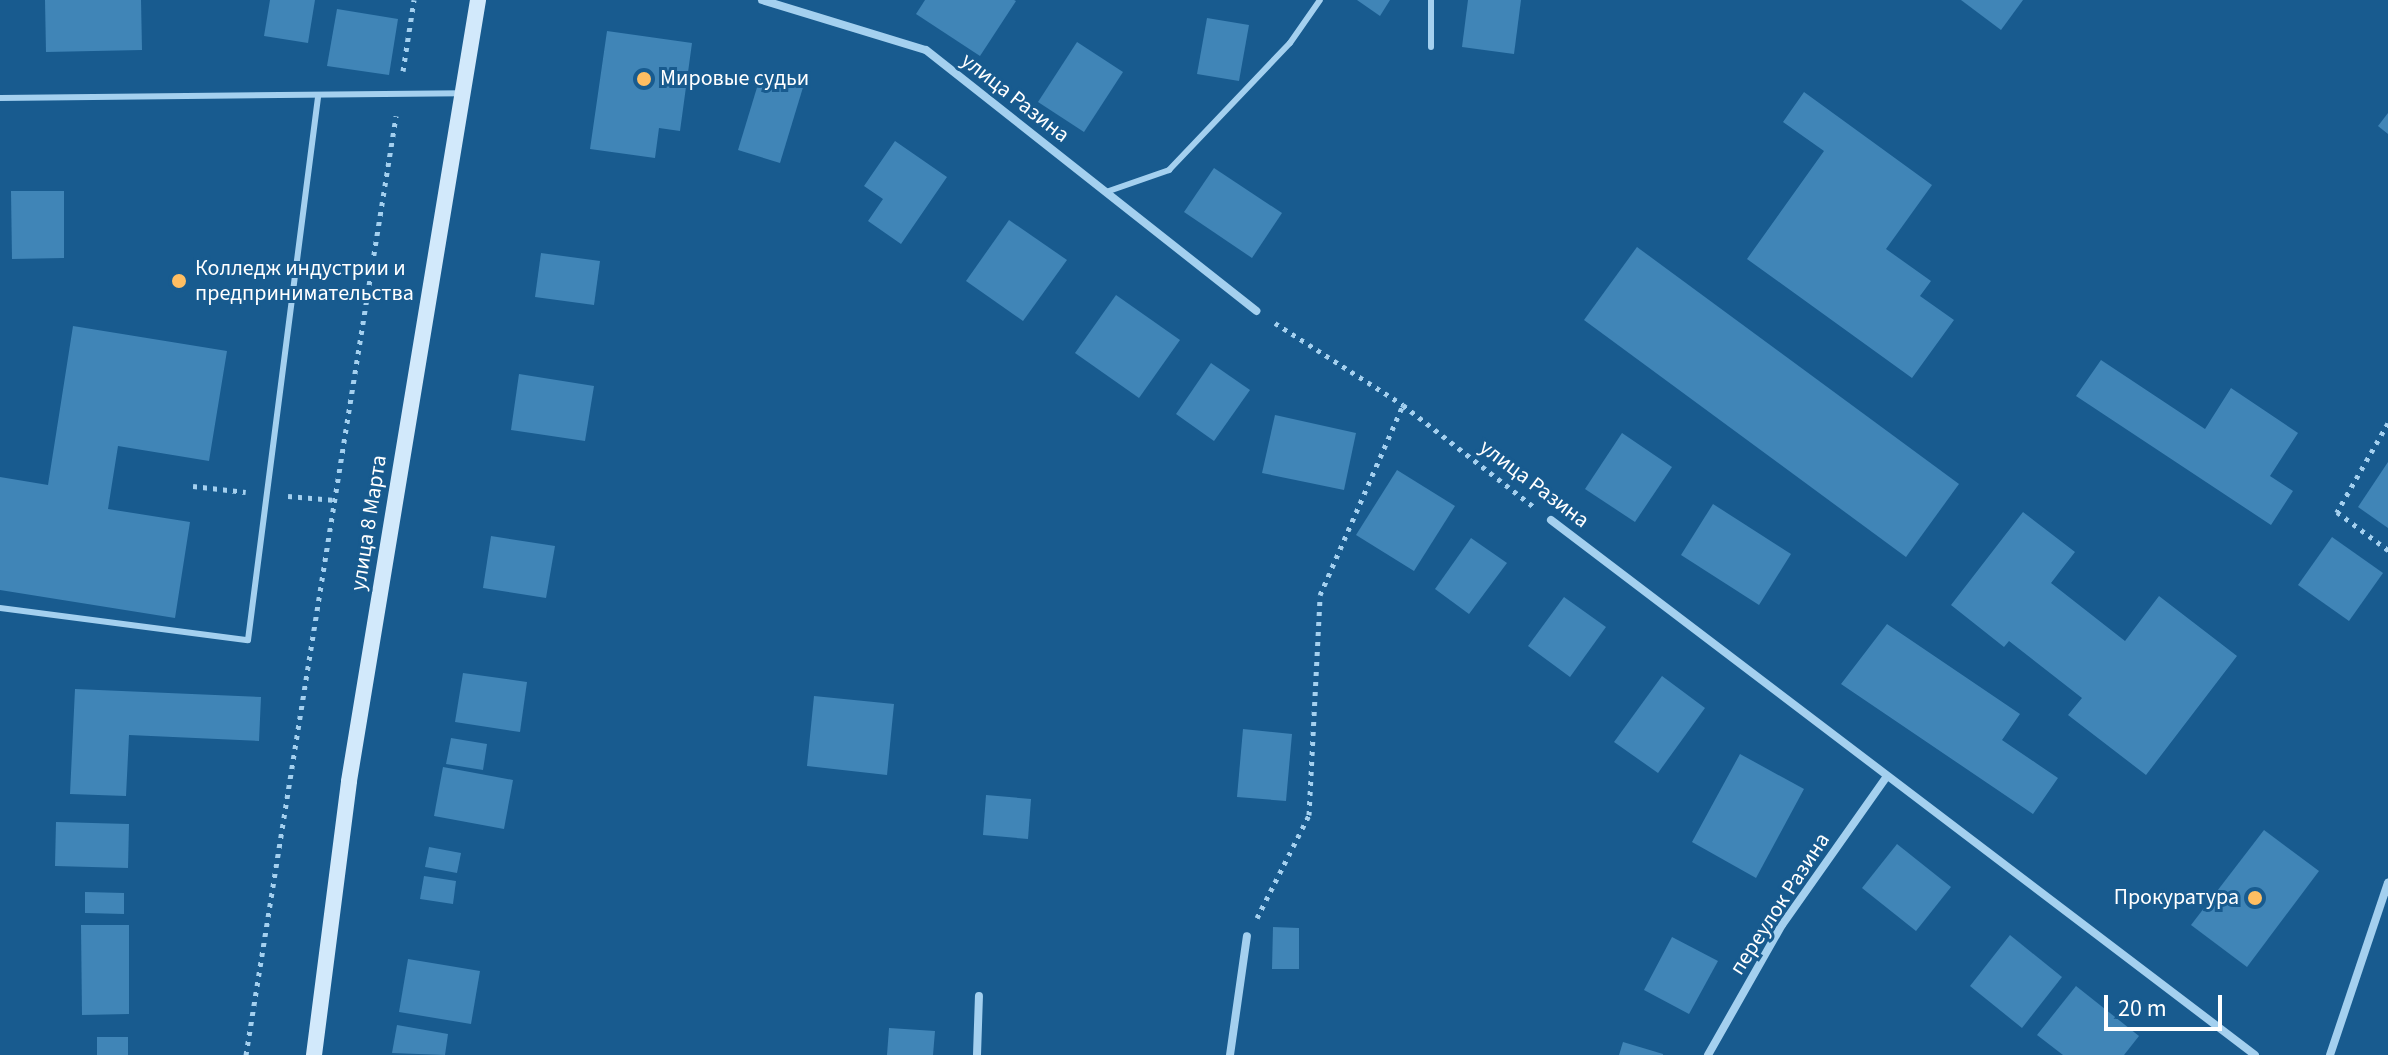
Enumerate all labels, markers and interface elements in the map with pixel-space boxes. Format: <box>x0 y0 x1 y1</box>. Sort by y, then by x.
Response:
street label: улица Разина <box>955 47 1075 149</box>
place label: Мировые судьи <box>660 66 809 92</box>
marker: Мировые судьи <box>635 70 653 88</box>
place label: Колледж индустрии и предпринимательства <box>195 255 414 306</box>
marker: Колледж индустрии и предпринимательства <box>170 272 188 290</box>
street label: улица Разина <box>1474 434 1594 534</box>
street label: улица 8 Марта <box>345 453 393 593</box>
street label: переулок Разина <box>1724 828 1836 980</box>
place label: Прокуратура <box>2114 885 2239 911</box>
marker: Прокуратура <box>2246 889 2264 907</box>
scale bar <box>2108 979 2226 1029</box>
text: 20 m <box>2118 991 2167 1026</box>

